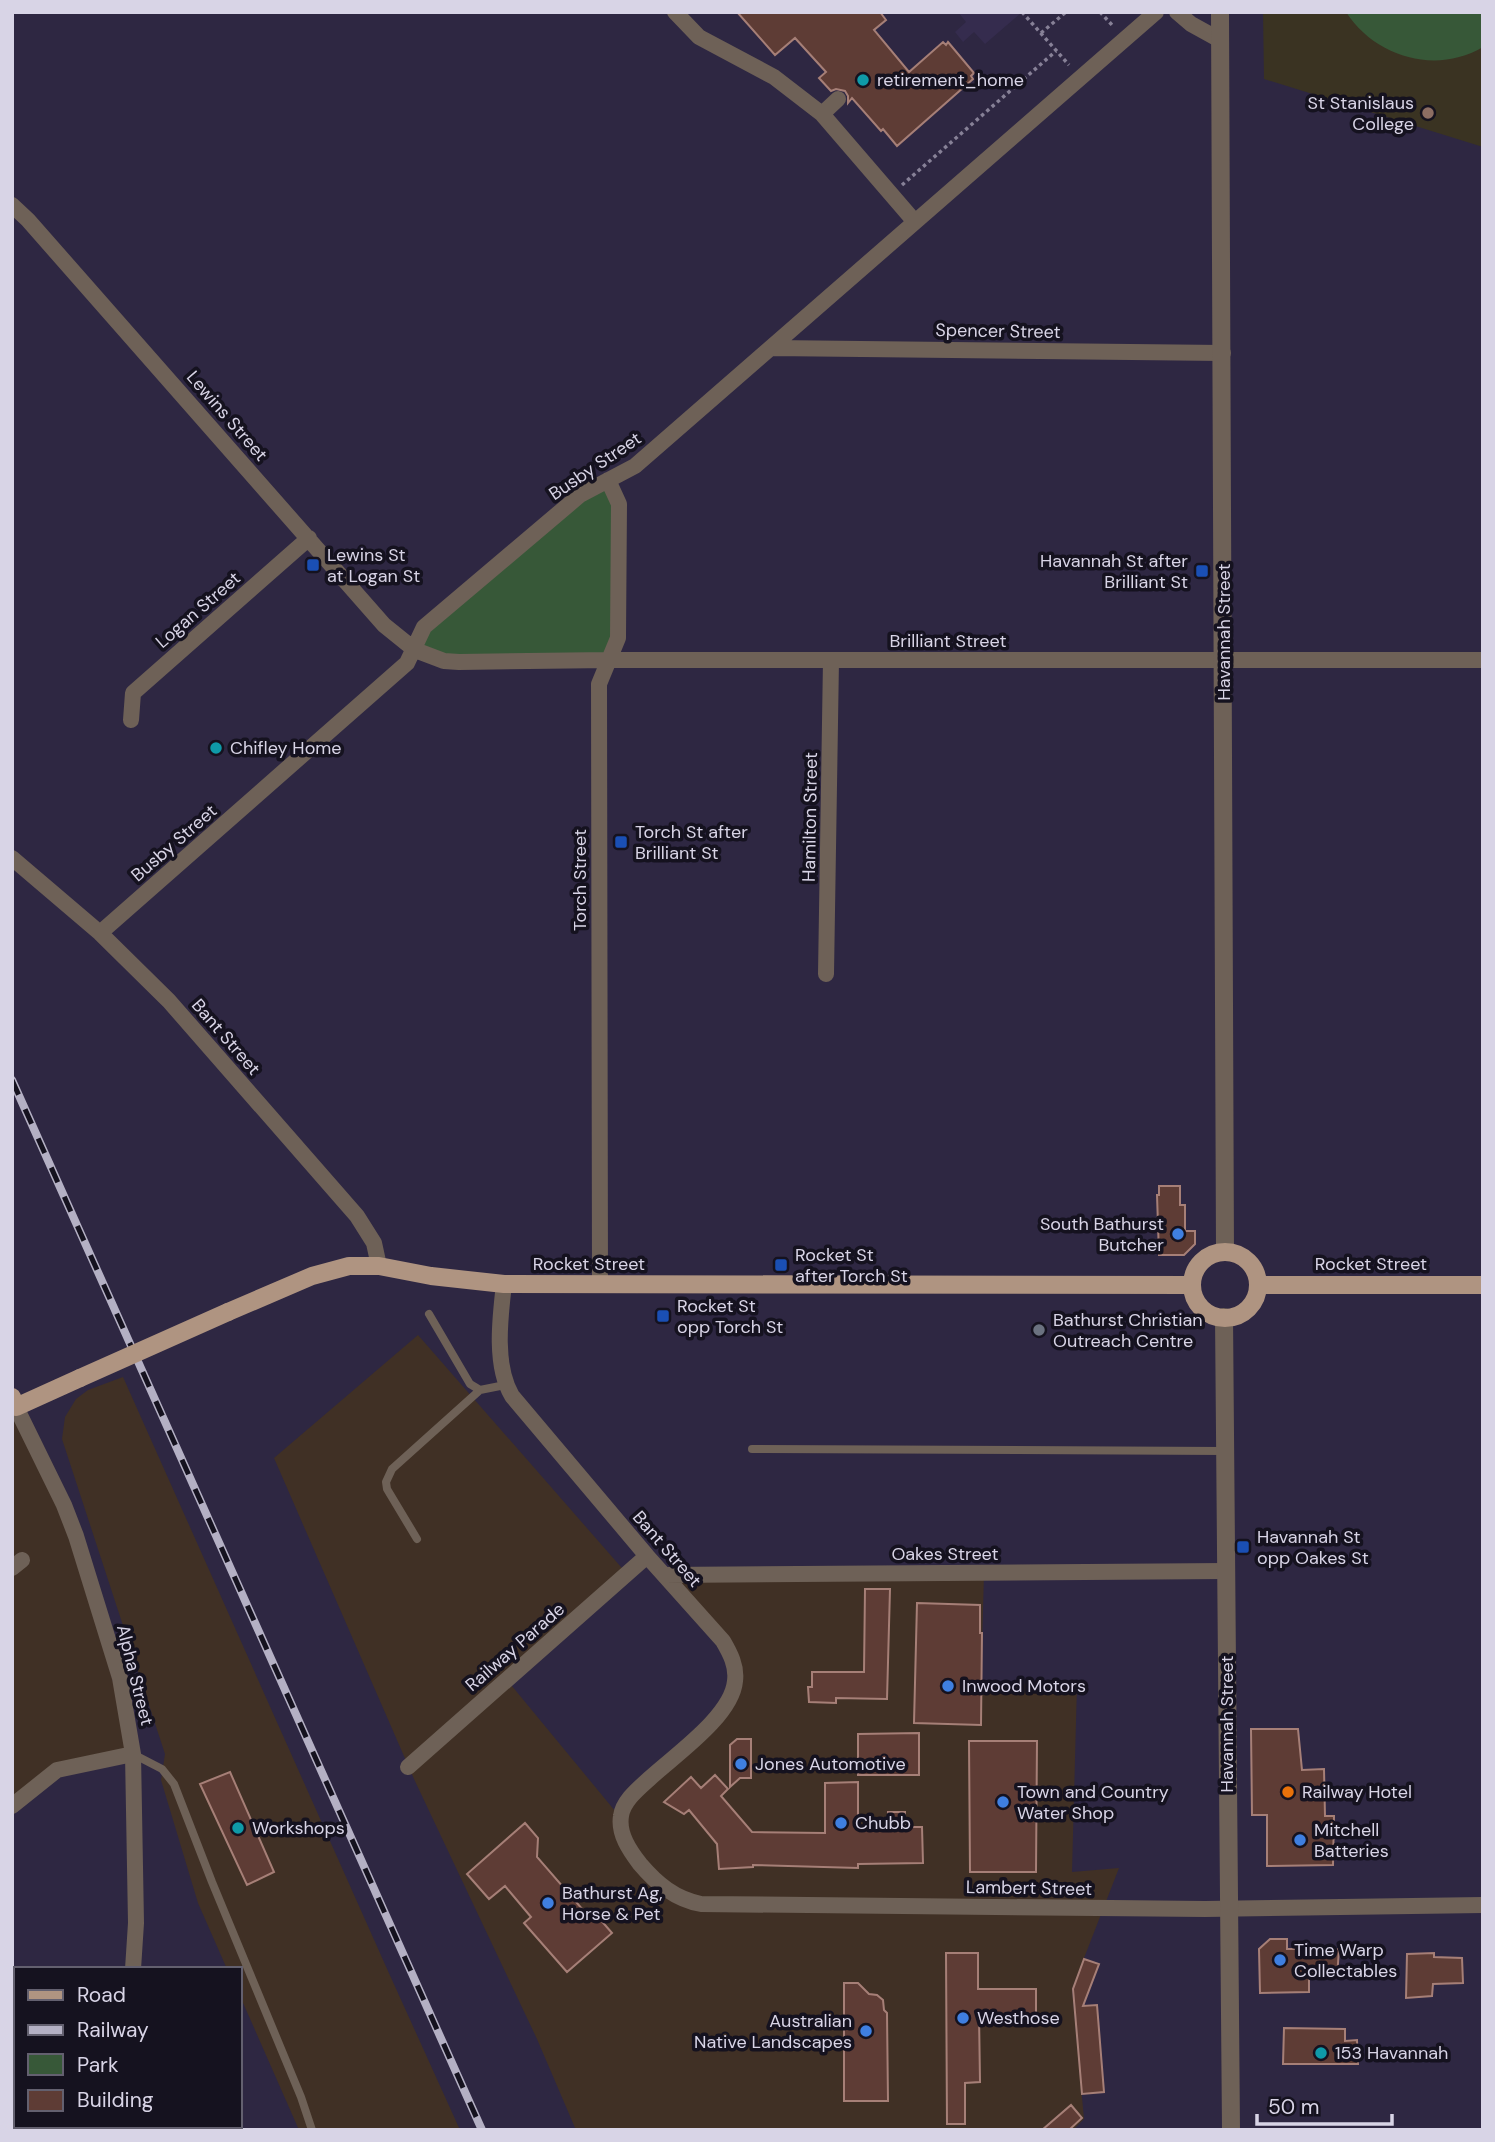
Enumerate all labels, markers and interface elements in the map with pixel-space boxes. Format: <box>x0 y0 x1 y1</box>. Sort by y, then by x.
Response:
place label: retirement_home <box>877 68 1024 92</box>
marker: retirement_home <box>855 72 871 88</box>
place label: St Stanislaus College <box>1308 91 1414 136</box>
marker: St Stanislaus College <box>1420 105 1436 121</box>
street label: Spencer Street <box>935 318 1061 344</box>
street label: Lewins Street <box>181 366 273 466</box>
street label: Busby Street <box>544 426 646 506</box>
place label: Lewins St at Logan St <box>327 543 420 588</box>
place label: Havannah St after Brilliant St <box>1040 549 1188 594</box>
marker: Lewins St at Logan St <box>305 557 321 573</box>
marker: Havannah St after Brilliant St <box>1194 563 1210 579</box>
street label: Havannah Street <box>1212 563 1236 701</box>
street label: Logan Street <box>150 566 246 654</box>
street label: Brilliant Street <box>889 629 1007 653</box>
place label: Chifley Home <box>230 736 342 760</box>
marker: Chifley Home <box>208 740 224 756</box>
street label: Hamilton Street <box>797 752 823 882</box>
street label: Busby Street <box>126 799 222 887</box>
place label: Torch St after Brilliant St <box>635 820 748 865</box>
street label: Torch Street <box>568 829 592 931</box>
marker: Torch St after Brilliant St <box>613 834 629 850</box>
street label: Bant Street <box>186 994 266 1080</box>
place label: South Bathurst Butcher <box>1040 1212 1164 1257</box>
marker: South Bathurst Butcher <box>1170 1226 1186 1242</box>
place label: Rocket St after Torch St <box>795 1243 908 1288</box>
street label: Rocket Street <box>533 1252 645 1276</box>
street label: Rocket Street <box>1315 1252 1427 1276</box>
marker: Rocket St after Torch St <box>773 1257 789 1273</box>
place label: Rocket St opp Torch St <box>677 1294 783 1339</box>
marker: Rocket St opp Torch St <box>655 1308 671 1324</box>
place label: Bathurst Christian Outreach Centre <box>1053 1308 1203 1353</box>
marker: Bathurst Christian Outreach Centre <box>1031 1322 1047 1338</box>
street label: Bant Street <box>627 1506 707 1592</box>
place label: Havannah St opp Oakes St <box>1257 1525 1369 1570</box>
marker: Havannah St opp Oakes St <box>1235 1539 1251 1555</box>
street label: Oakes Street <box>891 1542 999 1566</box>
street label: Railway Parade <box>460 1597 570 1697</box>
street label: Alpha Street <box>111 1622 159 1728</box>
street label: Havannah Street <box>1215 1655 1239 1793</box>
place label: Inwood Motors <box>962 1674 1086 1698</box>
marker: Inwood Motors <box>940 1678 956 1694</box>
place label: Jones Automotive <box>755 1752 906 1776</box>
marker: Jones Automotive <box>733 1756 749 1772</box>
place label: Town and Country Water Shop <box>1017 1780 1169 1825</box>
place label: Railway Hotel <box>1302 1780 1412 1804</box>
marker: Railway Hotel <box>1280 1784 1296 1800</box>
marker: Town and Country Water Shop <box>995 1794 1011 1810</box>
place label: Chubb <box>855 1811 911 1835</box>
marker: Chubb <box>833 1815 849 1831</box>
place label: Workshops <box>252 1816 345 1840</box>
place label: Mitchell Batteries <box>1314 1818 1389 1863</box>
marker: Workshops <box>230 1820 246 1836</box>
marker: Mitchell Batteries <box>1292 1832 1308 1848</box>
street label: Lambert Street <box>966 1875 1092 1901</box>
place label: Bathurst Ag, Horse & Pet <box>562 1881 663 1926</box>
marker: Bathurst Ag, Horse & Pet <box>540 1895 556 1911</box>
place label: Time Warp Collectables <box>1294 1938 1397 1983</box>
marker: Time Warp Collectables <box>1272 1952 1288 1968</box>
legend <box>14 1967 242 2128</box>
text: Road <box>77 1981 126 2009</box>
place label: Westhose <box>977 2006 1060 2030</box>
place label: Australian Native Landscapes <box>694 2009 852 2054</box>
marker: Westhose <box>955 2010 971 2026</box>
text: Railway <box>77 2016 149 2044</box>
marker: Australian Native Landscapes <box>858 2023 874 2039</box>
place label: 153 Havannah <box>1335 2041 1448 2065</box>
marker: 153 Havannah <box>1313 2045 1329 2061</box>
text: Park <box>77 2051 119 2079</box>
scale bar <box>1257 2082 1392 2126</box>
text: Building <box>77 2086 154 2114</box>
text: 50 m <box>1268 2093 1319 2121</box>

